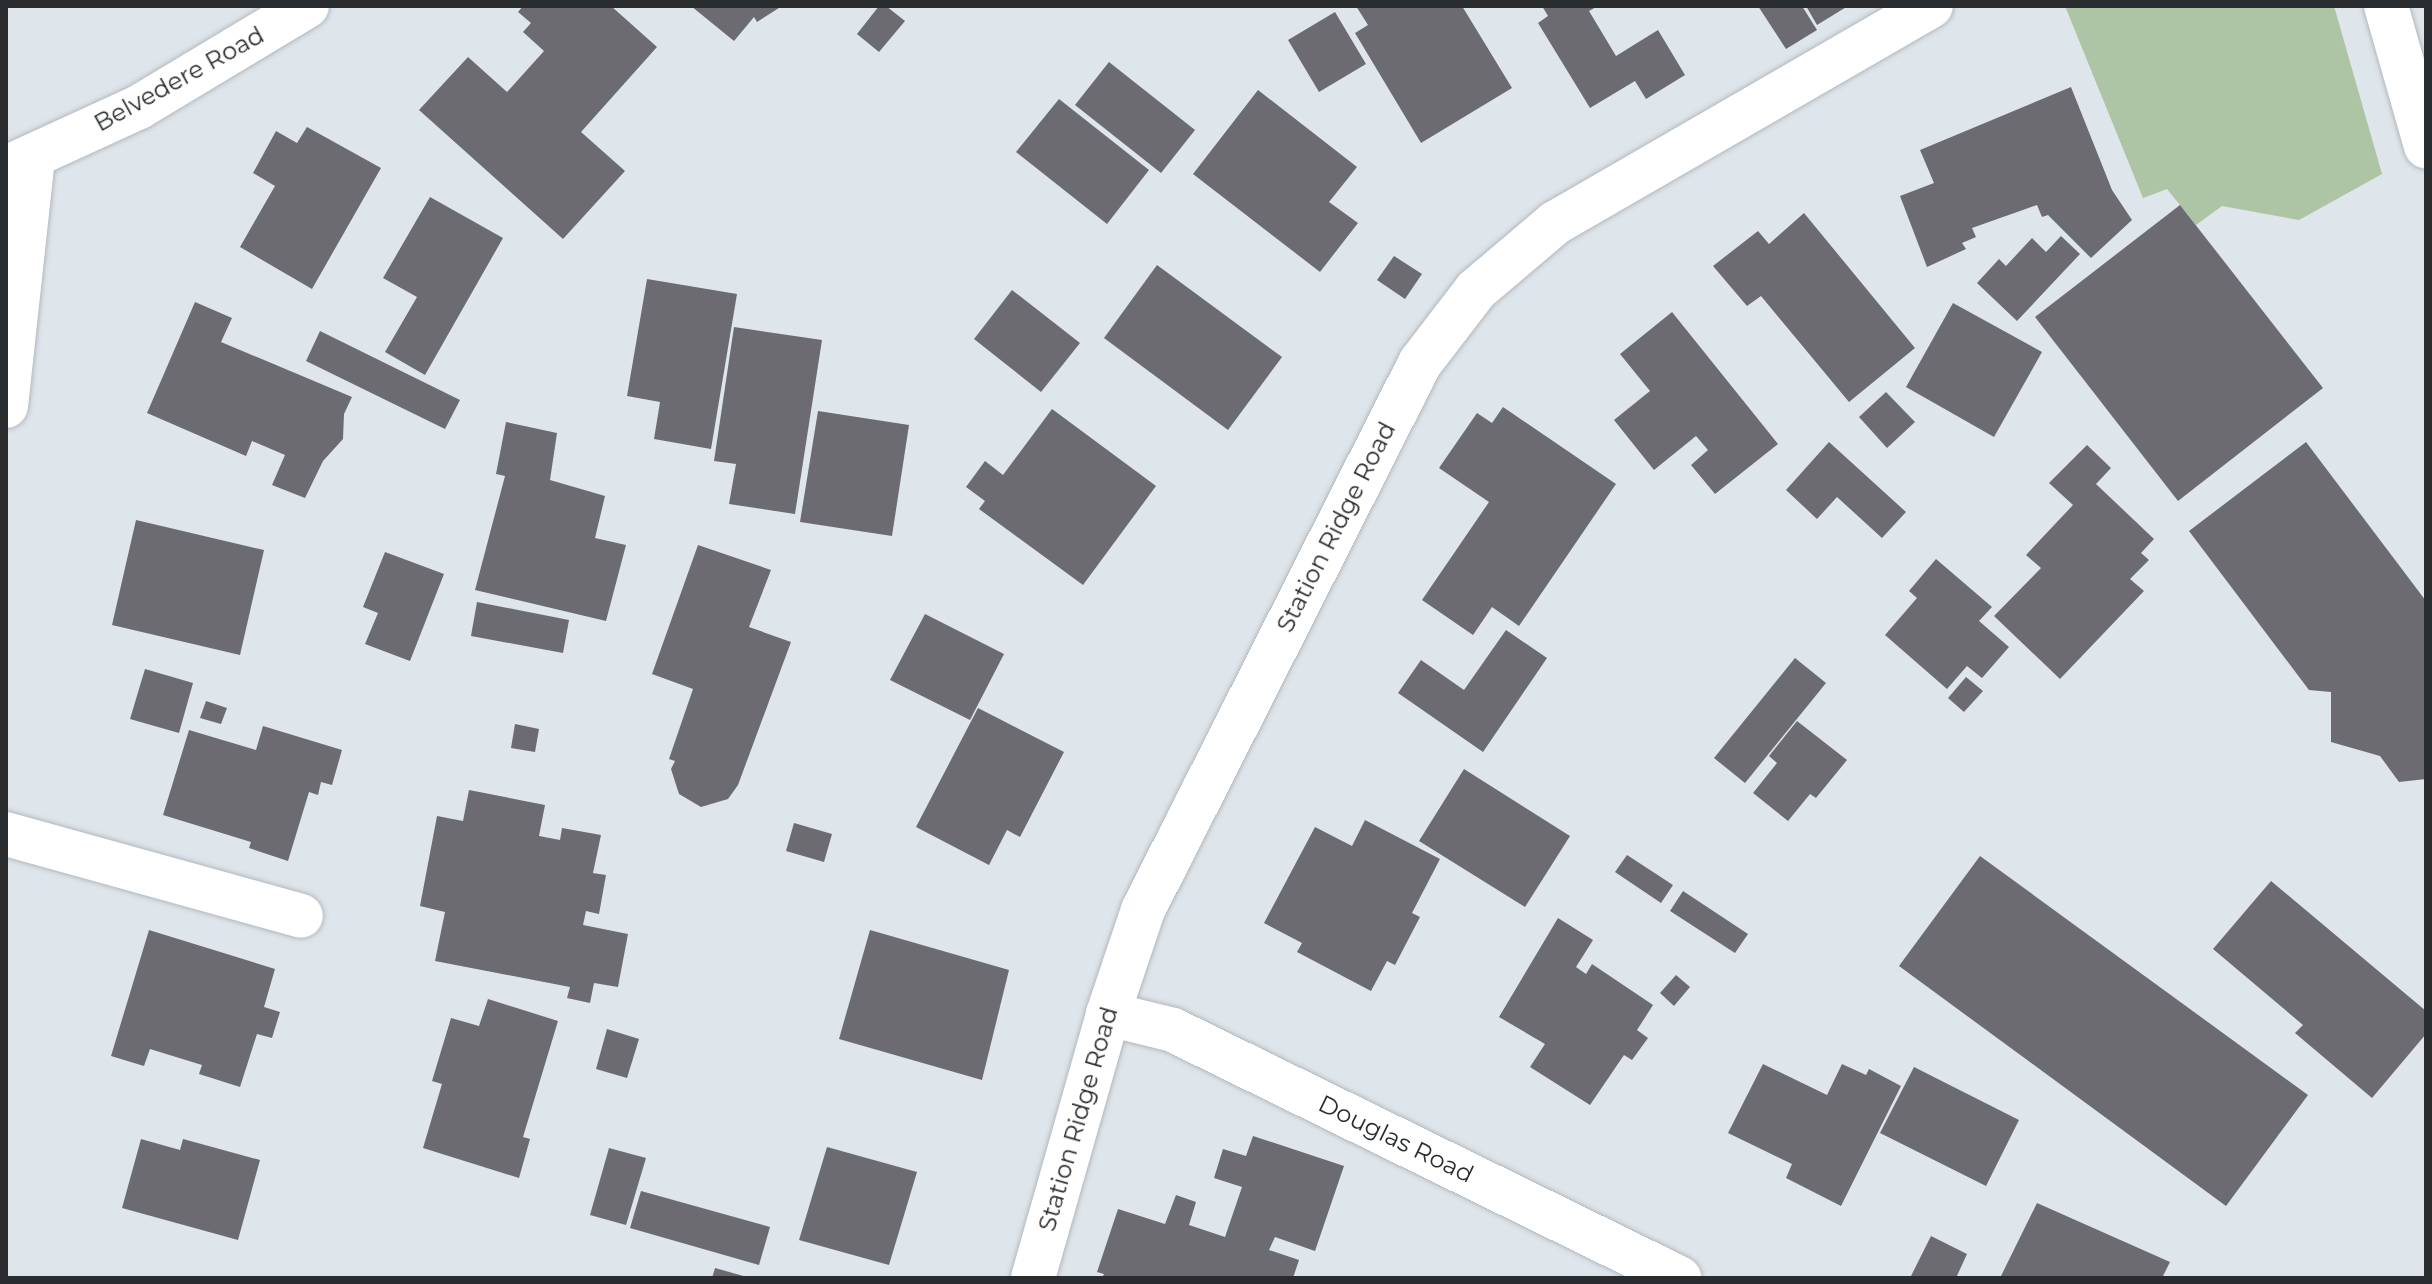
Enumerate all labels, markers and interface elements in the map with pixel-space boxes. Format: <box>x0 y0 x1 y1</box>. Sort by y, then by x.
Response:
street label: Belvedere Road <box>89 20 269 138</box>
street label: Station Ridge Road <box>1271 417 1401 637</box>
street label: Station Ridge Road <box>1032 1004 1124 1234</box>
street label: Douglas Road <box>1314 1089 1478 1189</box>

